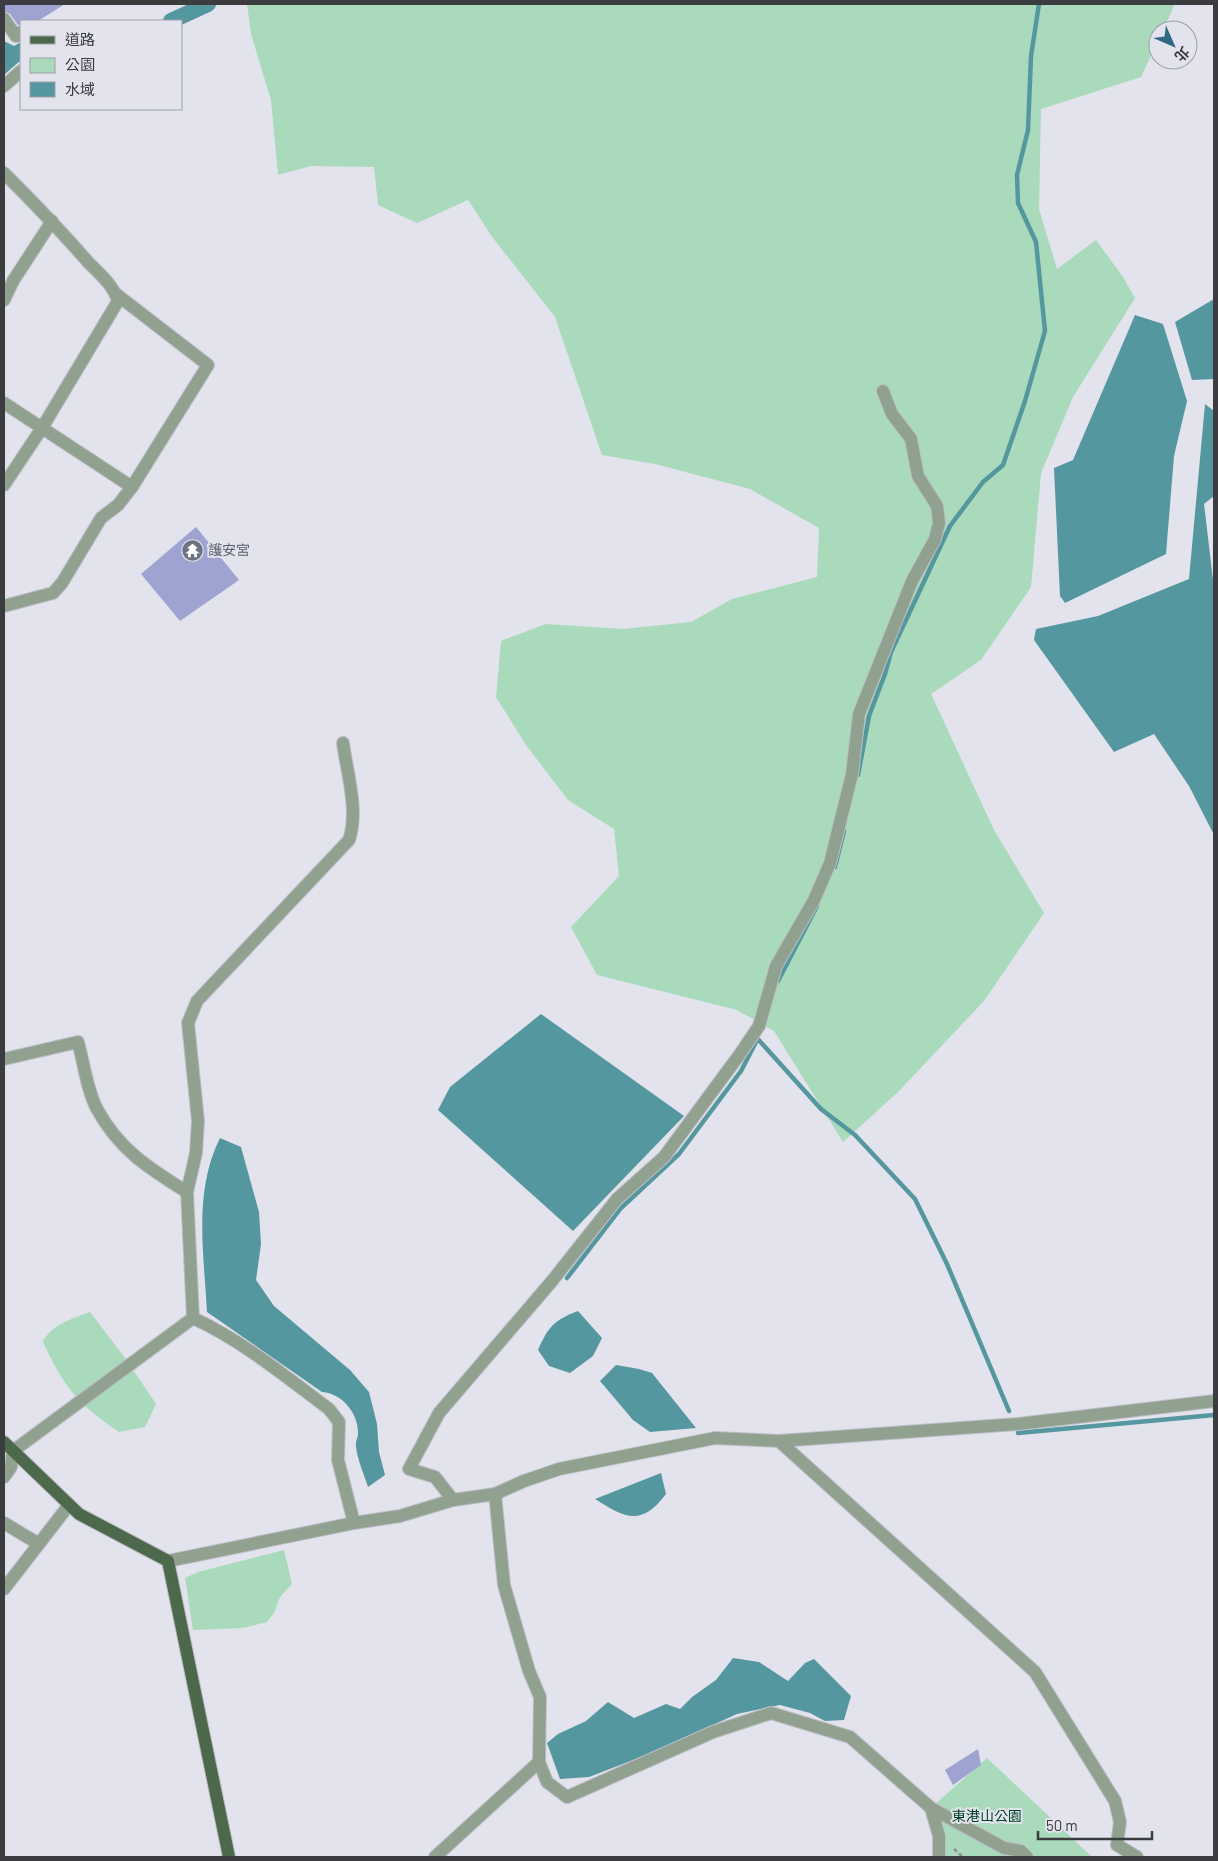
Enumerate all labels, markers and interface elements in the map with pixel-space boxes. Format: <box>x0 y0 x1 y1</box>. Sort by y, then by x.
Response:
legend <box>20 20 182 110</box>
north arrow <box>1148 20 1198 70</box>
text: 道路 <box>65 30 95 48</box>
text: 北 <box>1172 44 1194 66</box>
text: 公園 <box>65 55 95 73</box>
text: 水域 <box>65 80 95 98</box>
temple icon: 護安宮 <box>180 538 204 562</box>
place label: 護安宮 <box>208 541 250 558</box>
park label: 東港山公園 <box>952 1807 1022 1824</box>
scale bar <box>1038 1808 1152 1840</box>
text: 50 m <box>1046 1816 1078 1834</box>

